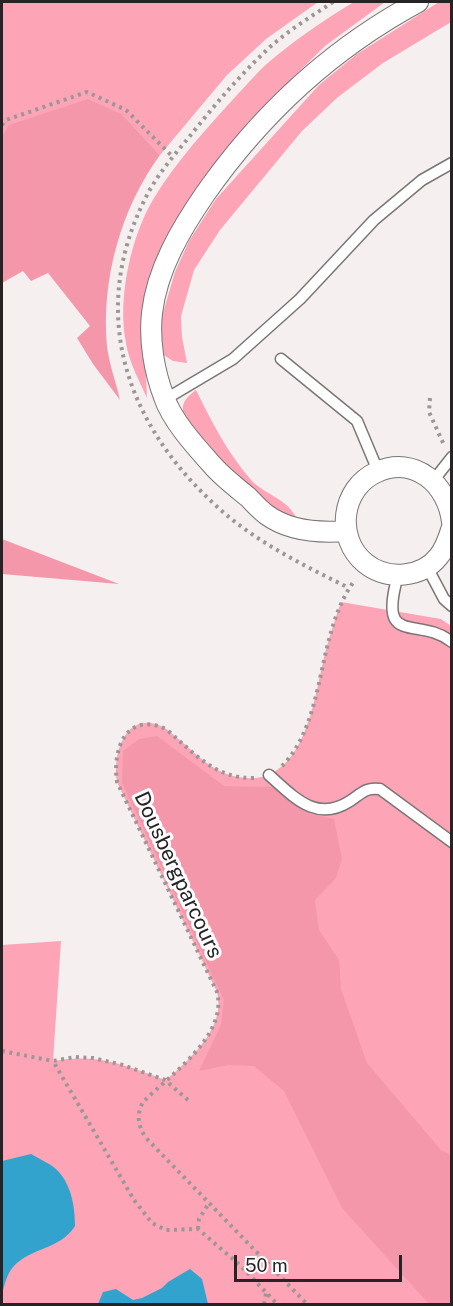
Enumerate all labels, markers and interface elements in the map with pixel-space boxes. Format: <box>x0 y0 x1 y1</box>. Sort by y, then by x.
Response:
street label: Dousbergparcours <box>128 788 228 962</box>
scale bar <box>237 1243 405 1281</box>
text: 50 m <box>245 1255 288 1276</box>

